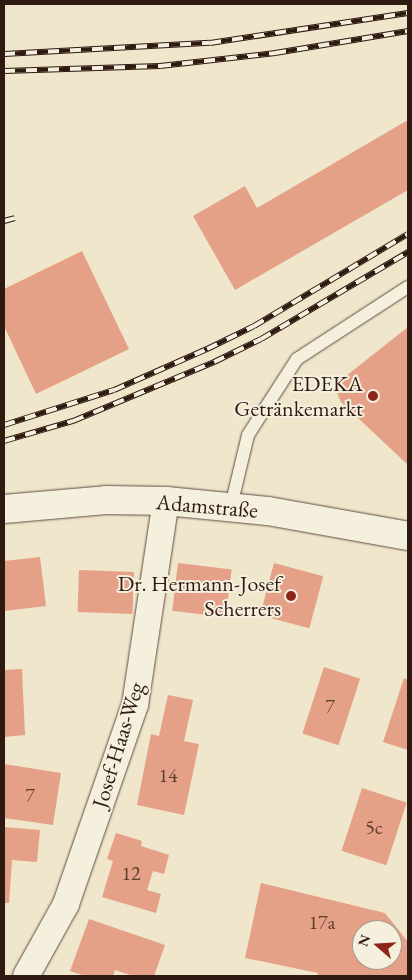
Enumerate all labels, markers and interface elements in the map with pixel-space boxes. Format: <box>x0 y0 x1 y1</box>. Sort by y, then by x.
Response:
place label: EDEKA Getränkemarkt <box>234 370 363 422</box>
marker: EDEKA Getränkemarkt <box>367 390 379 402</box>
street label: Adamstraße <box>155 488 259 524</box>
place label: Dr. Hermann-Josef Scherrers <box>118 570 281 622</box>
marker: Dr. Hermann-Josef Scherrers <box>285 590 297 602</box>
street label: Josef-Haas-Weg <box>86 679 150 811</box>
house number: 7 <box>325 694 335 718</box>
house number: 14 <box>158 763 178 787</box>
house number: 7 <box>25 783 35 807</box>
house number: 5c <box>365 815 383 839</box>
house number: 12 <box>121 861 141 885</box>
house number: 17a <box>308 910 336 934</box>
north arrow <box>352 920 402 970</box>
text: N <box>353 932 374 949</box>

